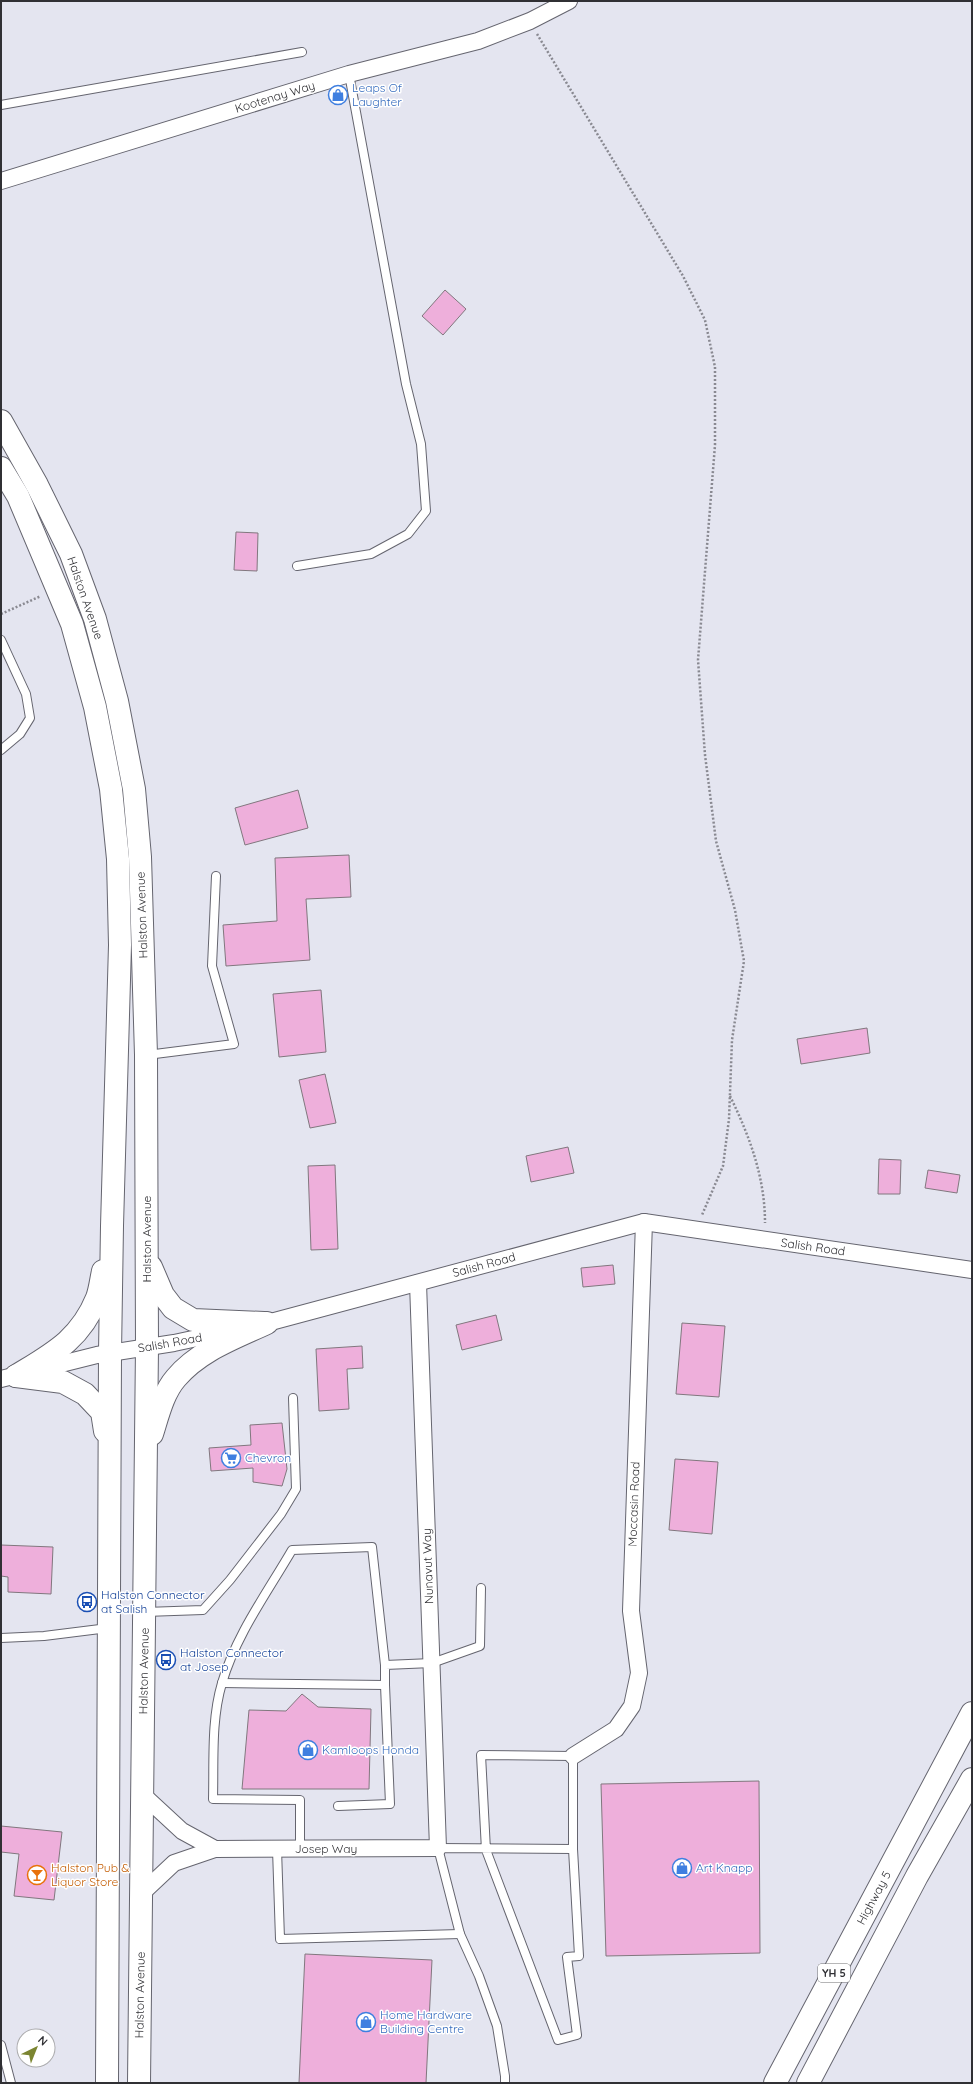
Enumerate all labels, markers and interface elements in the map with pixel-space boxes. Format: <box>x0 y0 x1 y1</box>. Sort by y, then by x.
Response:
street label: Kootenay Way <box>233 77 317 116</box>
place label: Leaps Of Laughter <box>352 80 403 109</box>
shop icon: Leaps Of Laughter <box>327 84 349 106</box>
street label: Halston Avenue <box>64 554 107 642</box>
street label: Halston Avenue <box>132 871 151 959</box>
street label: Halston Avenue <box>139 1195 154 1282</box>
street label: Salish Road <box>780 1235 846 1258</box>
street label: Salish Road <box>451 1249 517 1280</box>
street label: Salish Road <box>137 1329 203 1356</box>
supermarket icon: Chevron <box>220 1447 242 1469</box>
place label: Chevron <box>245 1450 291 1465</box>
street label: Moccasin Road <box>625 1461 642 1547</box>
street label: Nunavut Way <box>419 1528 436 1604</box>
place label: Halston Connector at Salish <box>101 1587 205 1616</box>
bus stop icon: Halston Connector at Salish <box>76 1591 98 1613</box>
street label: Halston Avenue <box>135 1627 152 1715</box>
place label: Halston Connector at Josep <box>180 1645 284 1674</box>
bus stop icon: Halston Connector at Josep <box>155 1649 177 1671</box>
shop icon: Kamloops Honda <box>297 1739 319 1761</box>
place label: Kamloops Honda <box>322 1742 419 1757</box>
street label: Josep Way <box>295 1841 357 1856</box>
shop icon: Art Knapp <box>671 1857 693 1879</box>
place label: Halston Pub & Liquor Store <box>51 1860 129 1889</box>
place label: Art Knapp <box>696 1860 752 1875</box>
bar icon: Halston Pub & Liquor Store <box>26 1864 48 1886</box>
street label: Highway 5 <box>853 1868 894 1927</box>
street label: Halston Avenue <box>131 1951 148 2039</box>
road number: YH 5 <box>818 1964 850 1982</box>
place label: Home Hardware Building Centre <box>380 2007 472 2036</box>
shop icon: Home Hardware Building Centre <box>355 2011 377 2033</box>
north arrow <box>16 2028 56 2068</box>
text: N <box>35 2033 51 2049</box>

